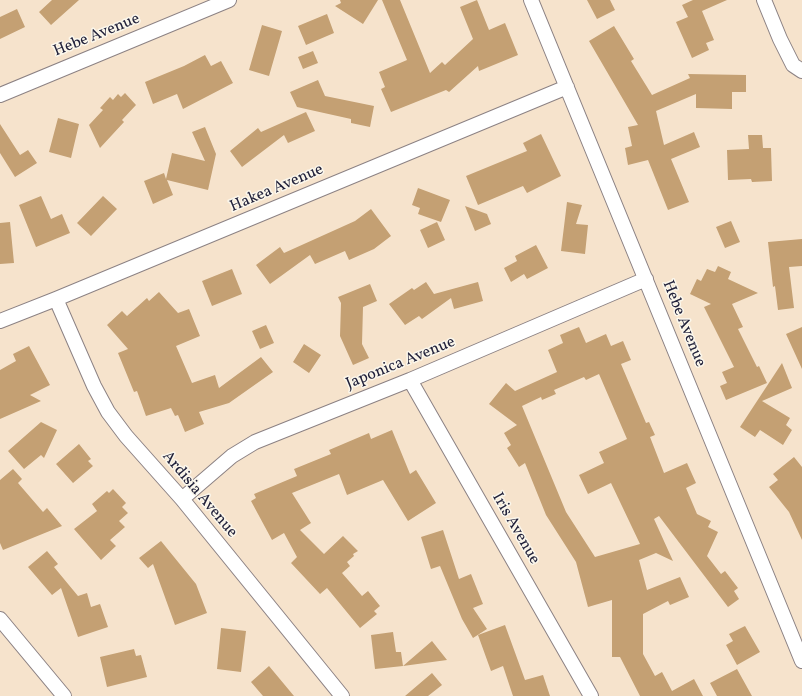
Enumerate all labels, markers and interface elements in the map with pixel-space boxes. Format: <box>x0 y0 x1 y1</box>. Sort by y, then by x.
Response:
street label: Hebe Avenue <box>51 10 143 62</box>
street label: Hakea Avenue <box>227 161 327 217</box>
street label: Hebe Avenue <box>657 278 709 370</box>
street label: Japonica Avenue <box>344 333 458 395</box>
street label: Ardisia Avenue <box>157 448 241 542</box>
street label: Iris Avenue <box>487 490 543 568</box>

